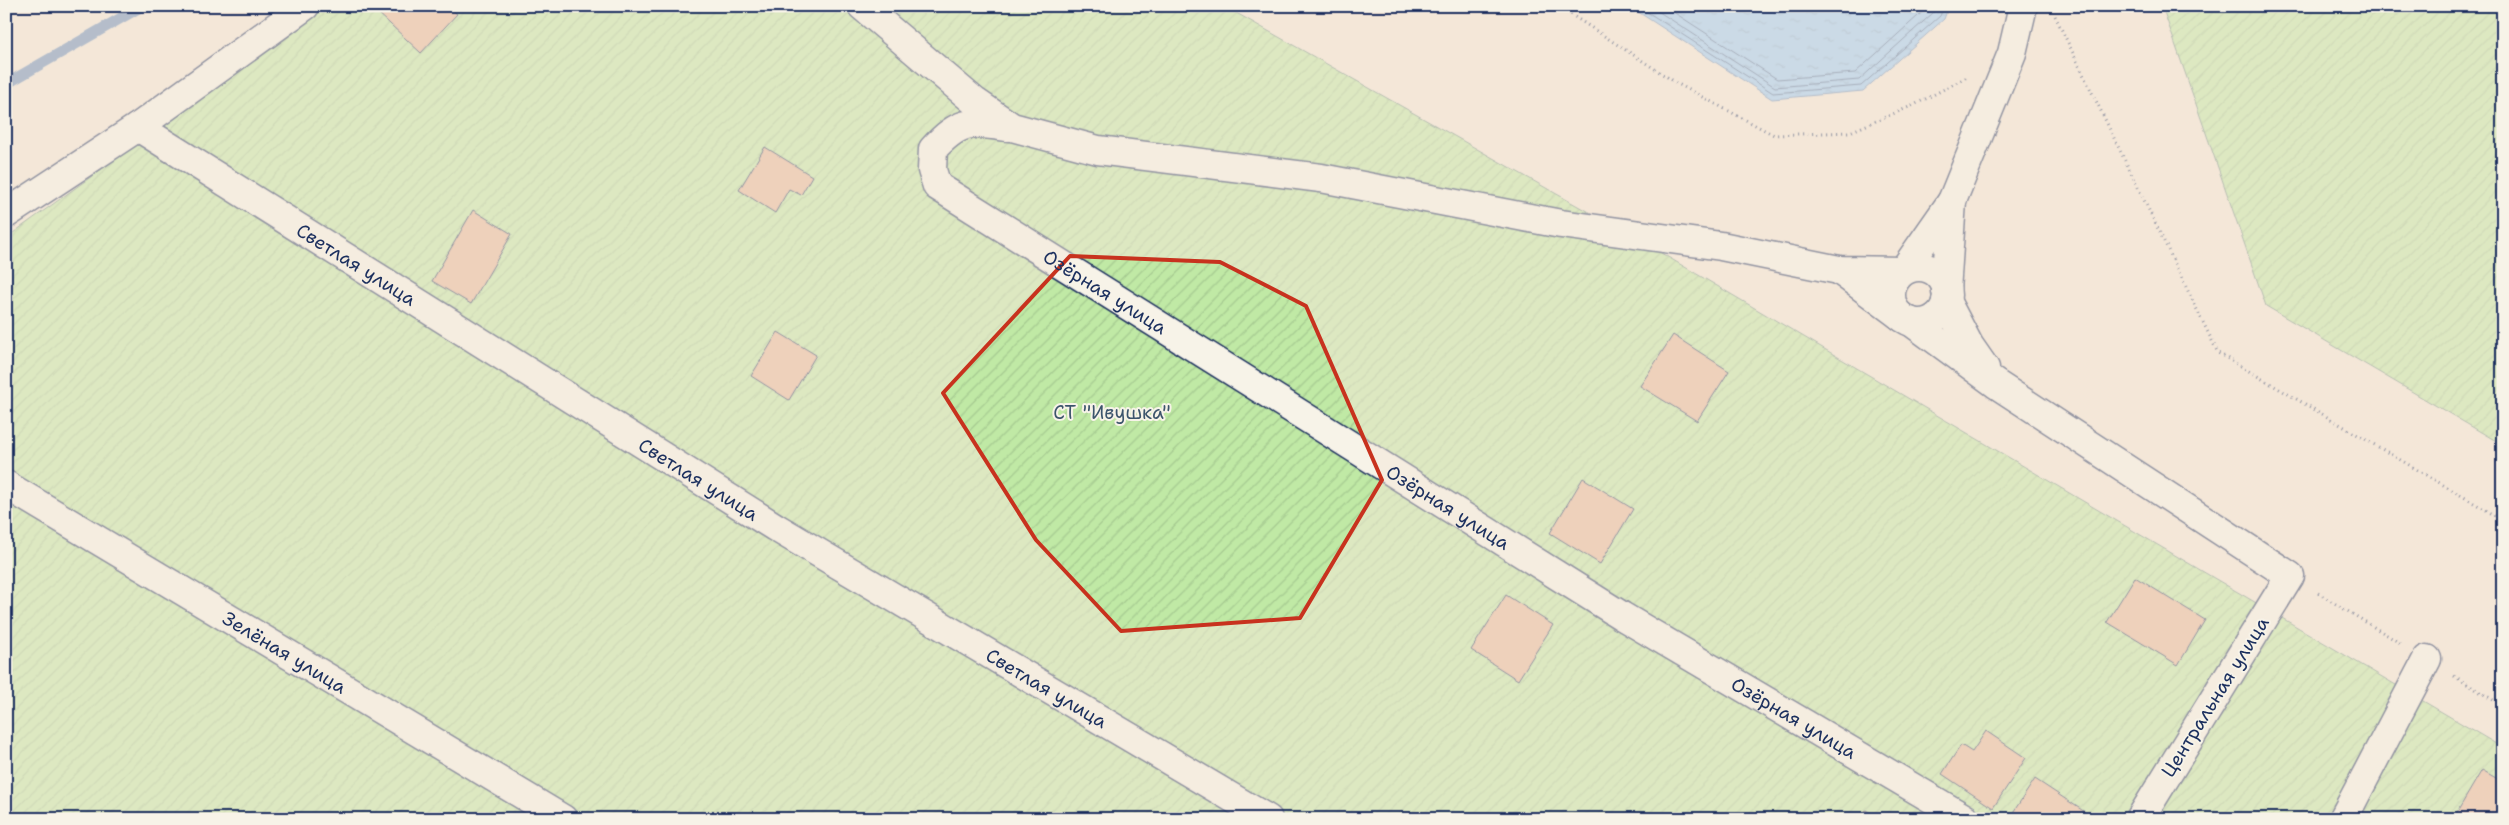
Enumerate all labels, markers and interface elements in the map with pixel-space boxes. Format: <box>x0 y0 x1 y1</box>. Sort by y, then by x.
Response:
street label: Светлая улица <box>292 217 421 311</box>
street label: Озёрная улица <box>1039 243 1172 340</box>
park label: СТ "Ивушка" <box>1053 400 1171 425</box>
street label: Светлая улица <box>634 432 763 526</box>
street label: Озёрная улица <box>1382 459 1515 555</box>
street label: Зелёная улица <box>218 605 351 699</box>
street label: Центральная улица <box>2155 612 2275 782</box>
street label: Светлая улица <box>981 642 1112 734</box>
street label: Озёрная улица <box>1727 671 1862 764</box>

